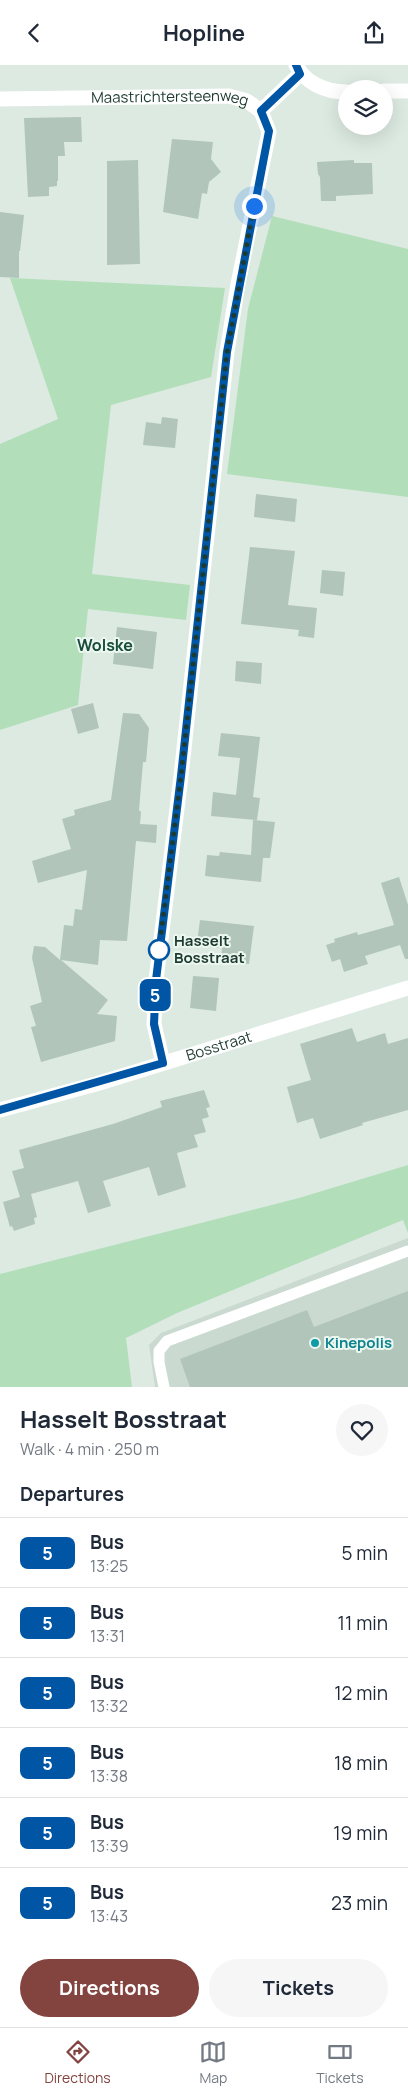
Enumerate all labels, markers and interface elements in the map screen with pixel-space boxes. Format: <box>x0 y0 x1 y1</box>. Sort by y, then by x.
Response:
text: Hopline <box>163 18 245 48</box>
icon: back <box>20 19 48 47</box>
icon: share <box>360 19 388 47</box>
map controls <box>338 80 393 135</box>
button: layers <box>338 80 393 135</box>
street label: Maastrichtersteenweg <box>91 85 251 111</box>
your location <box>242 194 267 219</box>
district label: Wolske <box>77 634 133 656</box>
place label: Hasselt Bosstraat <box>174 930 245 968</box>
marker: Hasselt Bosstraat <box>148 939 170 961</box>
line badge: 5 <box>139 979 171 1011</box>
text: 5 <box>150 983 160 1007</box>
street label: Bosstraat <box>183 1026 254 1066</box>
place label: Kinepolis <box>325 1332 392 1353</box>
marker: Kinepolis <box>309 1337 321 1349</box>
text: Hasselt Bosstraat <box>20 1402 227 1435</box>
button: heart <box>336 1404 388 1456</box>
text: Walk · 4 min · 250 m <box>20 1438 159 1460</box>
text: Departures <box>20 1481 124 1507</box>
text: Bus <box>90 1529 124 1555</box>
text: 5 min <box>341 1540 388 1566</box>
text: 5 <box>42 1541 53 1565</box>
text: 13:25 <box>90 1555 128 1577</box>
text: Bus <box>90 1599 124 1625</box>
text: 11 min <box>338 1610 388 1636</box>
text: 5 <box>42 1611 53 1635</box>
text: 13:31 <box>90 1625 125 1647</box>
text: Bus <box>90 1669 124 1695</box>
text: 12 min <box>334 1680 388 1706</box>
text: 5 <box>42 1681 53 1705</box>
text: 13:32 <box>90 1695 128 1717</box>
text: Bus <box>90 1739 124 1765</box>
text: 18 min <box>334 1750 388 1776</box>
text: 5 <box>42 1751 53 1775</box>
text: 13:38 <box>90 1765 128 1787</box>
text: Bus <box>90 1809 124 1835</box>
text: 19 min <box>333 1820 388 1846</box>
text: 5 <box>42 1821 53 1845</box>
text: 13:39 <box>90 1835 129 1857</box>
text: Bus <box>90 1879 124 1905</box>
text: 23 min <box>331 1890 388 1916</box>
text: 5 <box>42 1891 53 1915</box>
text: 13:43 <box>90 1905 128 1927</box>
button: Directions <box>20 1959 199 2017</box>
button: Tickets <box>209 1959 388 2017</box>
tab: Directions <box>44 2038 111 2087</box>
tab: Map <box>199 2038 227 2087</box>
tab: Tickets <box>316 2038 364 2087</box>

